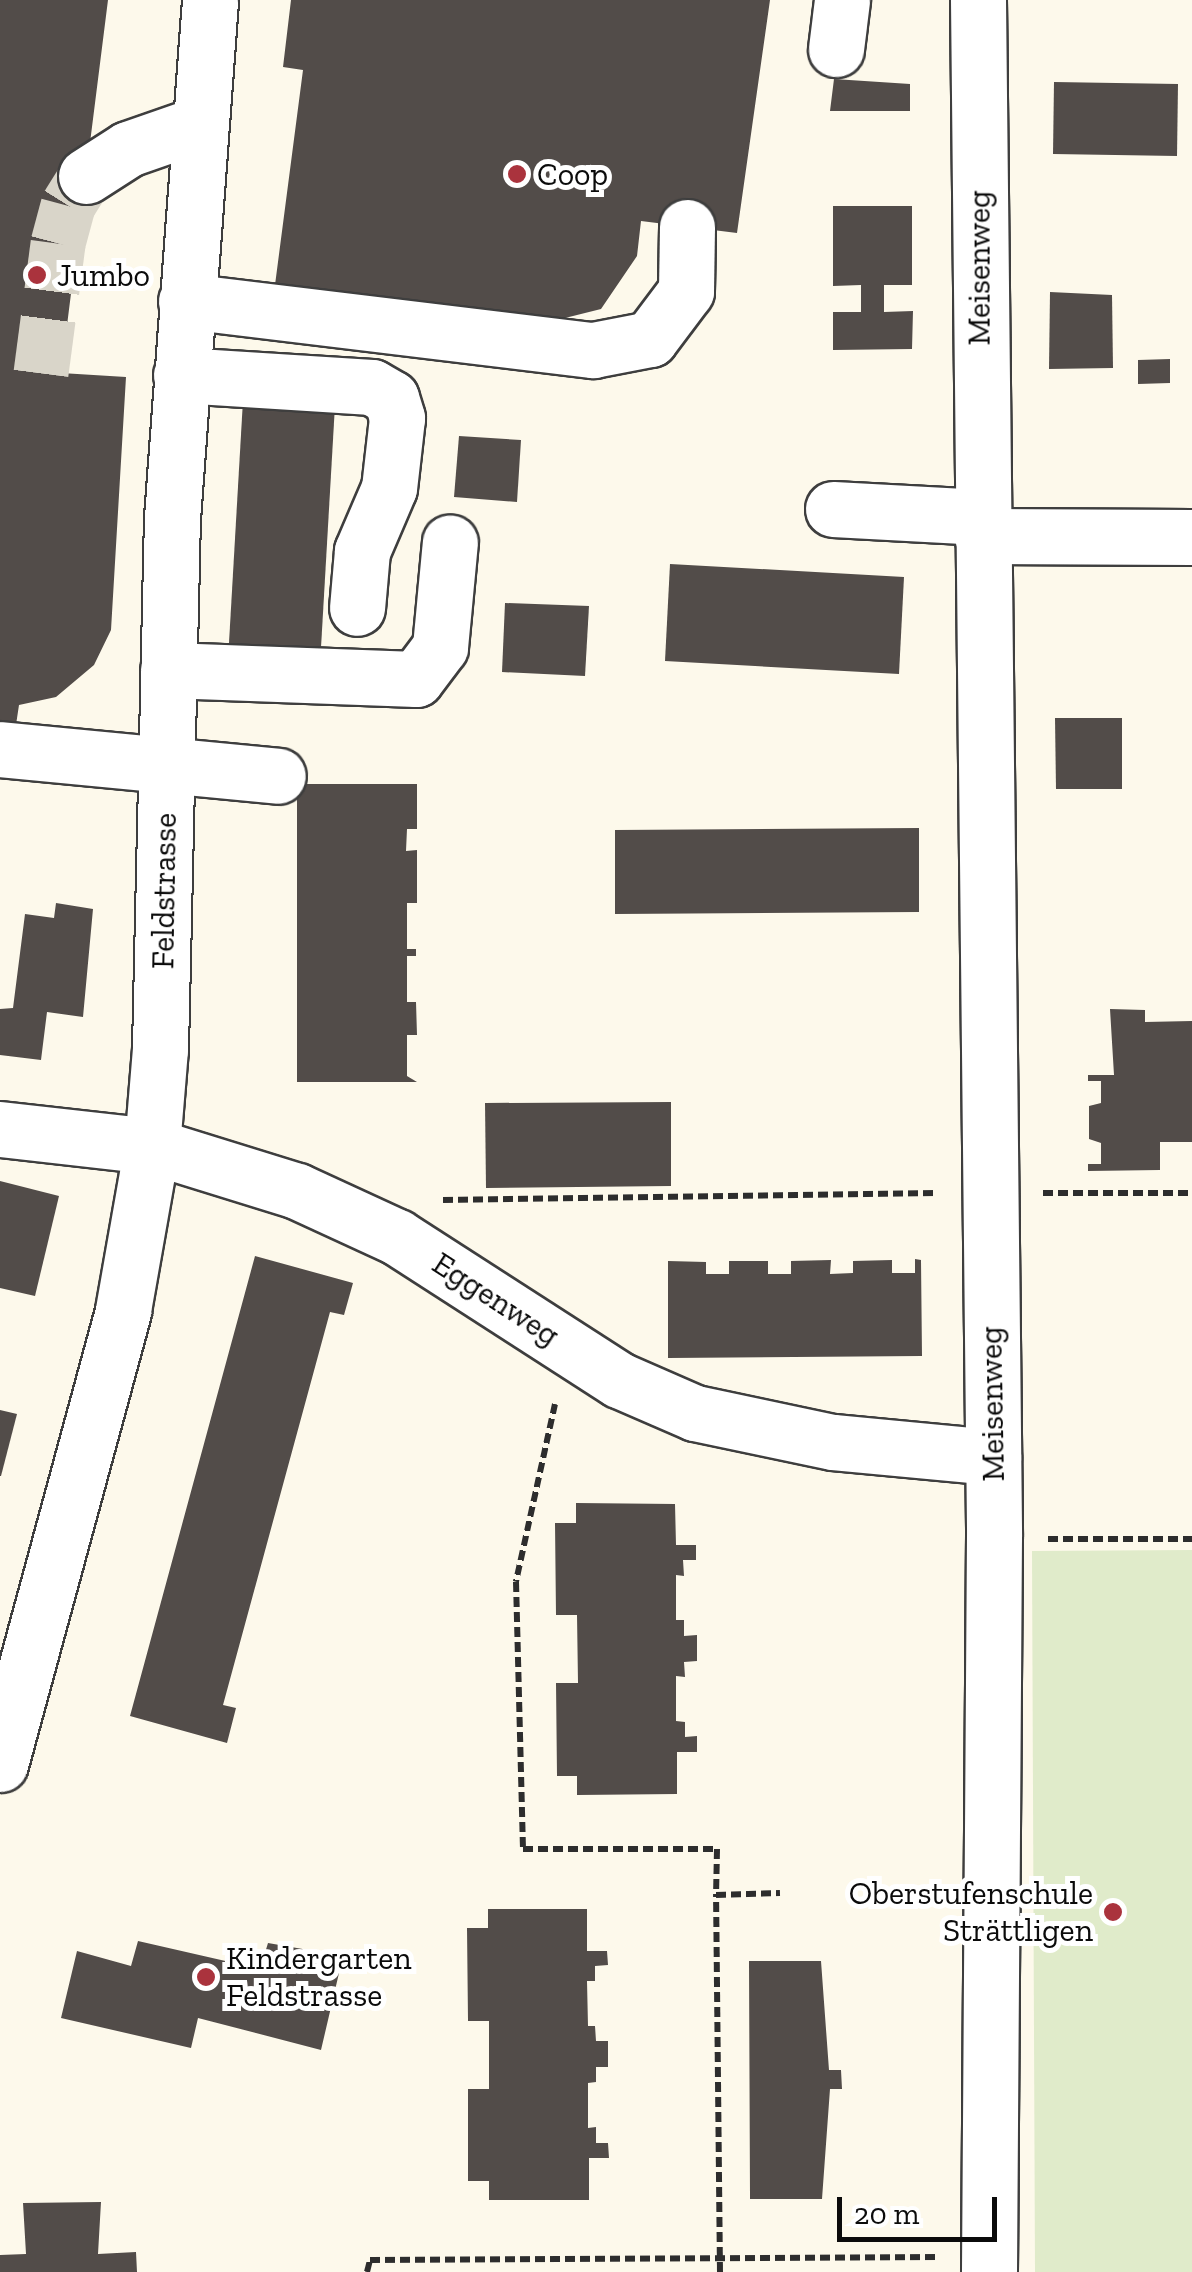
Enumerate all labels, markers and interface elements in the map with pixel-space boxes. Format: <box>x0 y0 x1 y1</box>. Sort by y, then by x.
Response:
place label: Coop <box>537 155 608 193</box>
marker: Coop <box>506 163 528 185</box>
street label: Meisenweg <box>960 190 998 346</box>
place label: Jumbo <box>57 256 150 294</box>
marker: Jumbo <box>26 264 48 286</box>
street label: Feldstrasse <box>143 813 185 969</box>
street label: Eggenweg <box>425 1244 567 1354</box>
street label: Meisenweg <box>971 1326 1013 1482</box>
place label: Oberstufenschule Strättligen <box>849 1875 1093 1950</box>
marker: Oberstufenschule Strättligen <box>1102 1901 1124 1923</box>
place label: Kindergarten Feldstrasse <box>226 1940 412 2015</box>
marker: Kindergarten Feldstrasse <box>195 1966 217 1988</box>
scale bar <box>842 2177 1002 2239</box>
text: 20 m <box>854 2196 919 2232</box>

